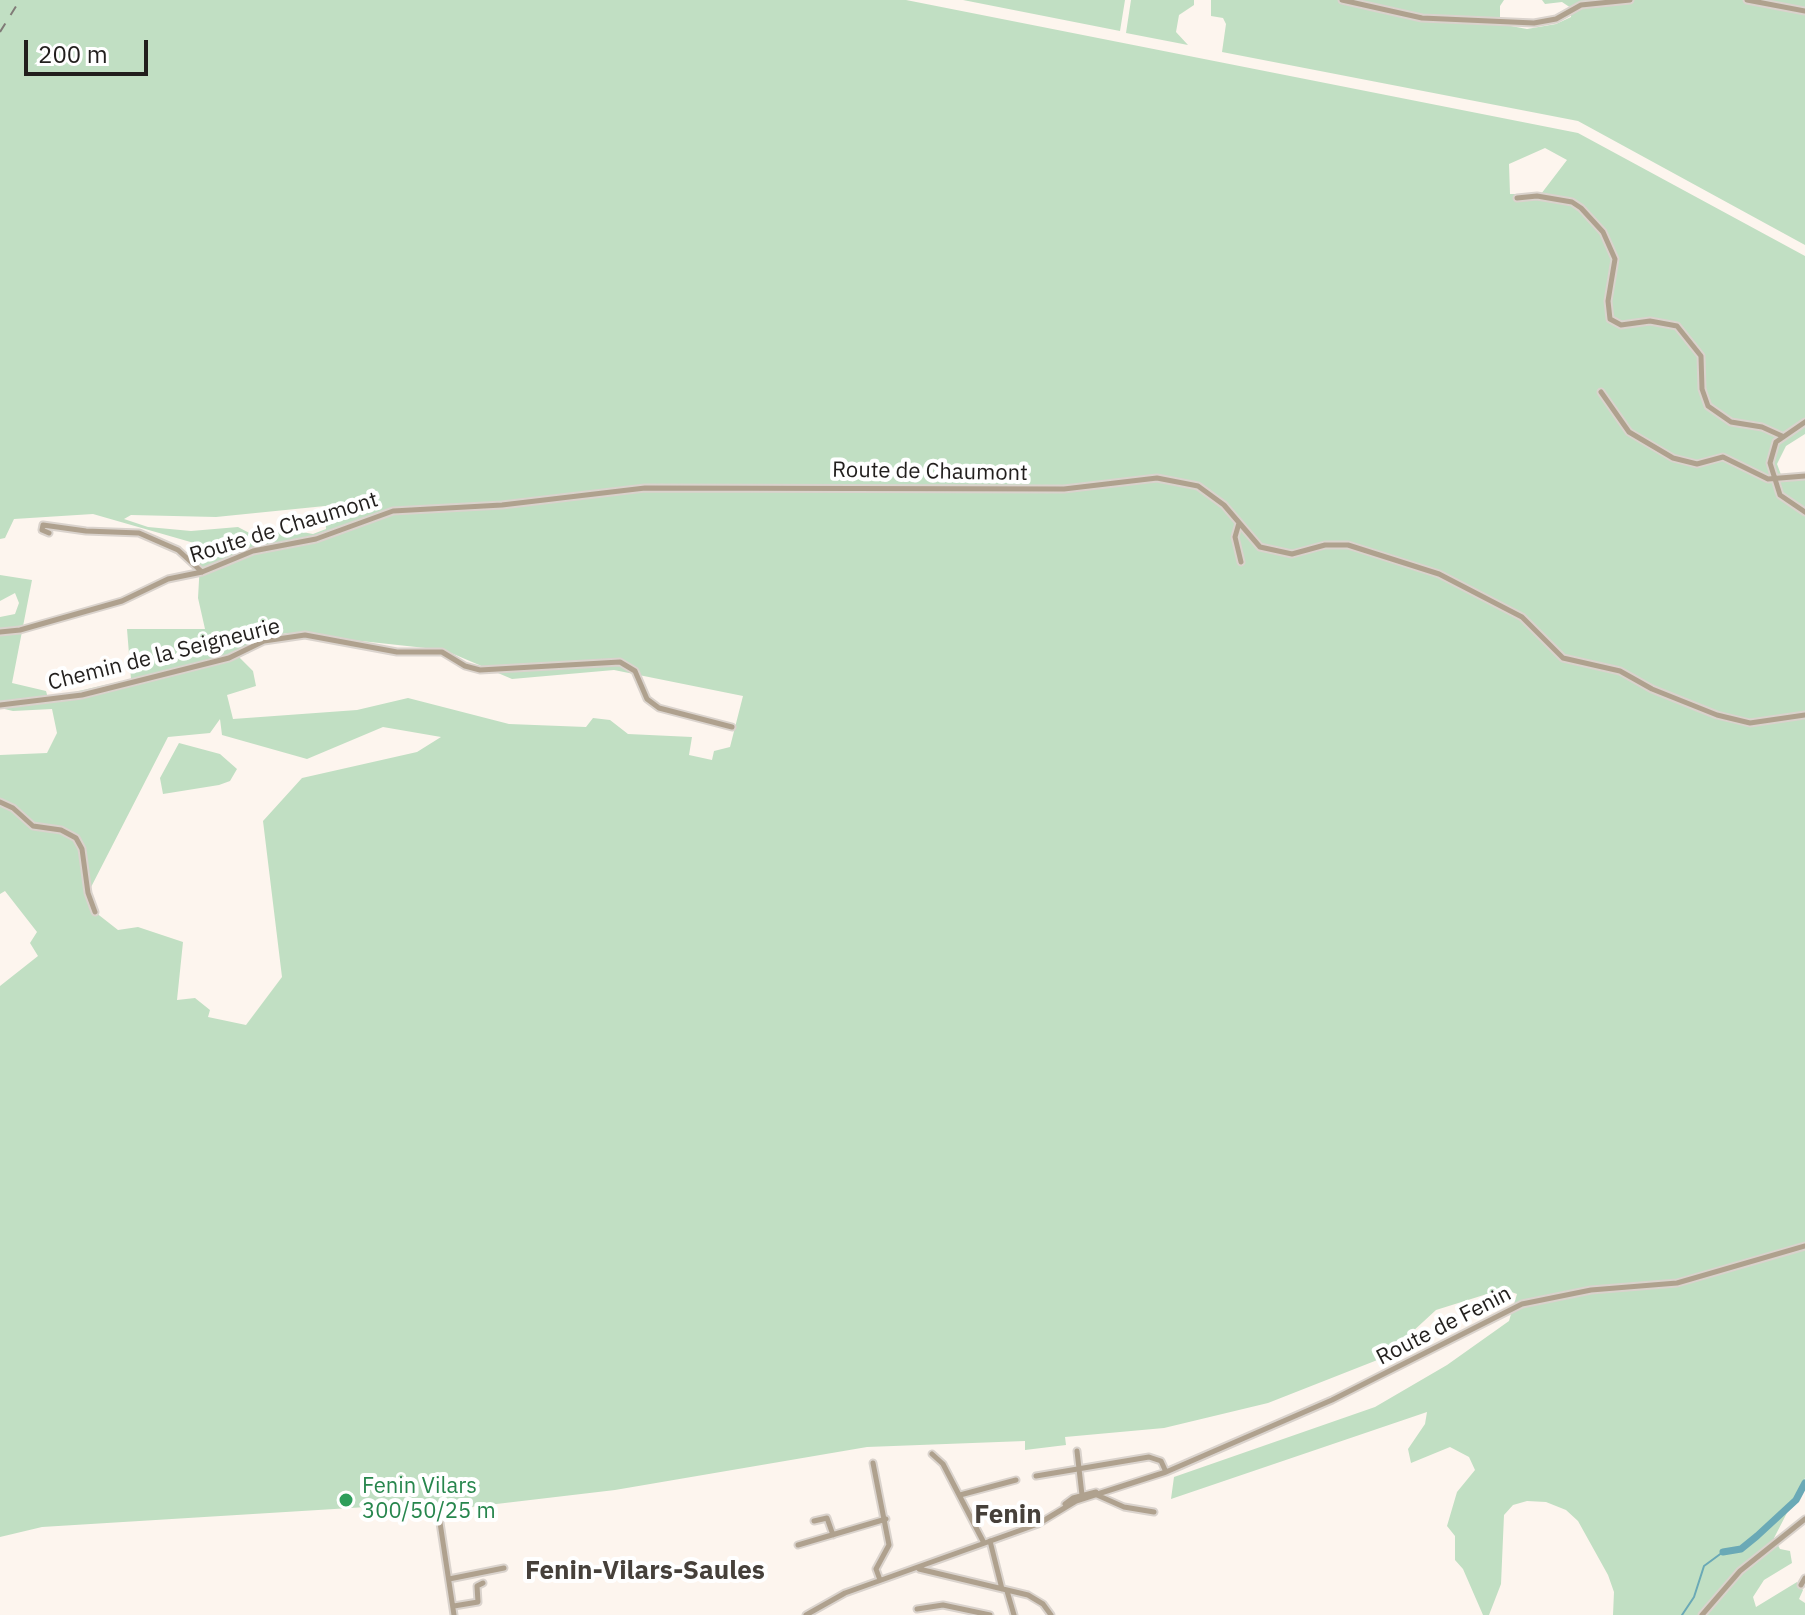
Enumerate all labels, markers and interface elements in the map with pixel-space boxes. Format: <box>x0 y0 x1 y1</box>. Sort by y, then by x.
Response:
scale bar <box>28 24 152 74</box>
text: 200 m <box>38 38 108 70</box>
street label: Route de Chaumont <box>832 457 1028 487</box>
street label: Route de Chaumont <box>187 487 381 569</box>
street label: Chemin de la Seigneurie <box>45 613 283 697</box>
street label: Route de Fenin <box>1372 1281 1516 1371</box>
place label: Fenin Vilars 300/50/25 m <box>362 1474 496 1526</box>
marker: Fenin Vilars 300/50/25 m <box>337 1491 355 1509</box>
district label: Fenin <box>974 1499 1042 1531</box>
district label: Fenin-Vilars-Saules <box>525 1555 765 1587</box>

